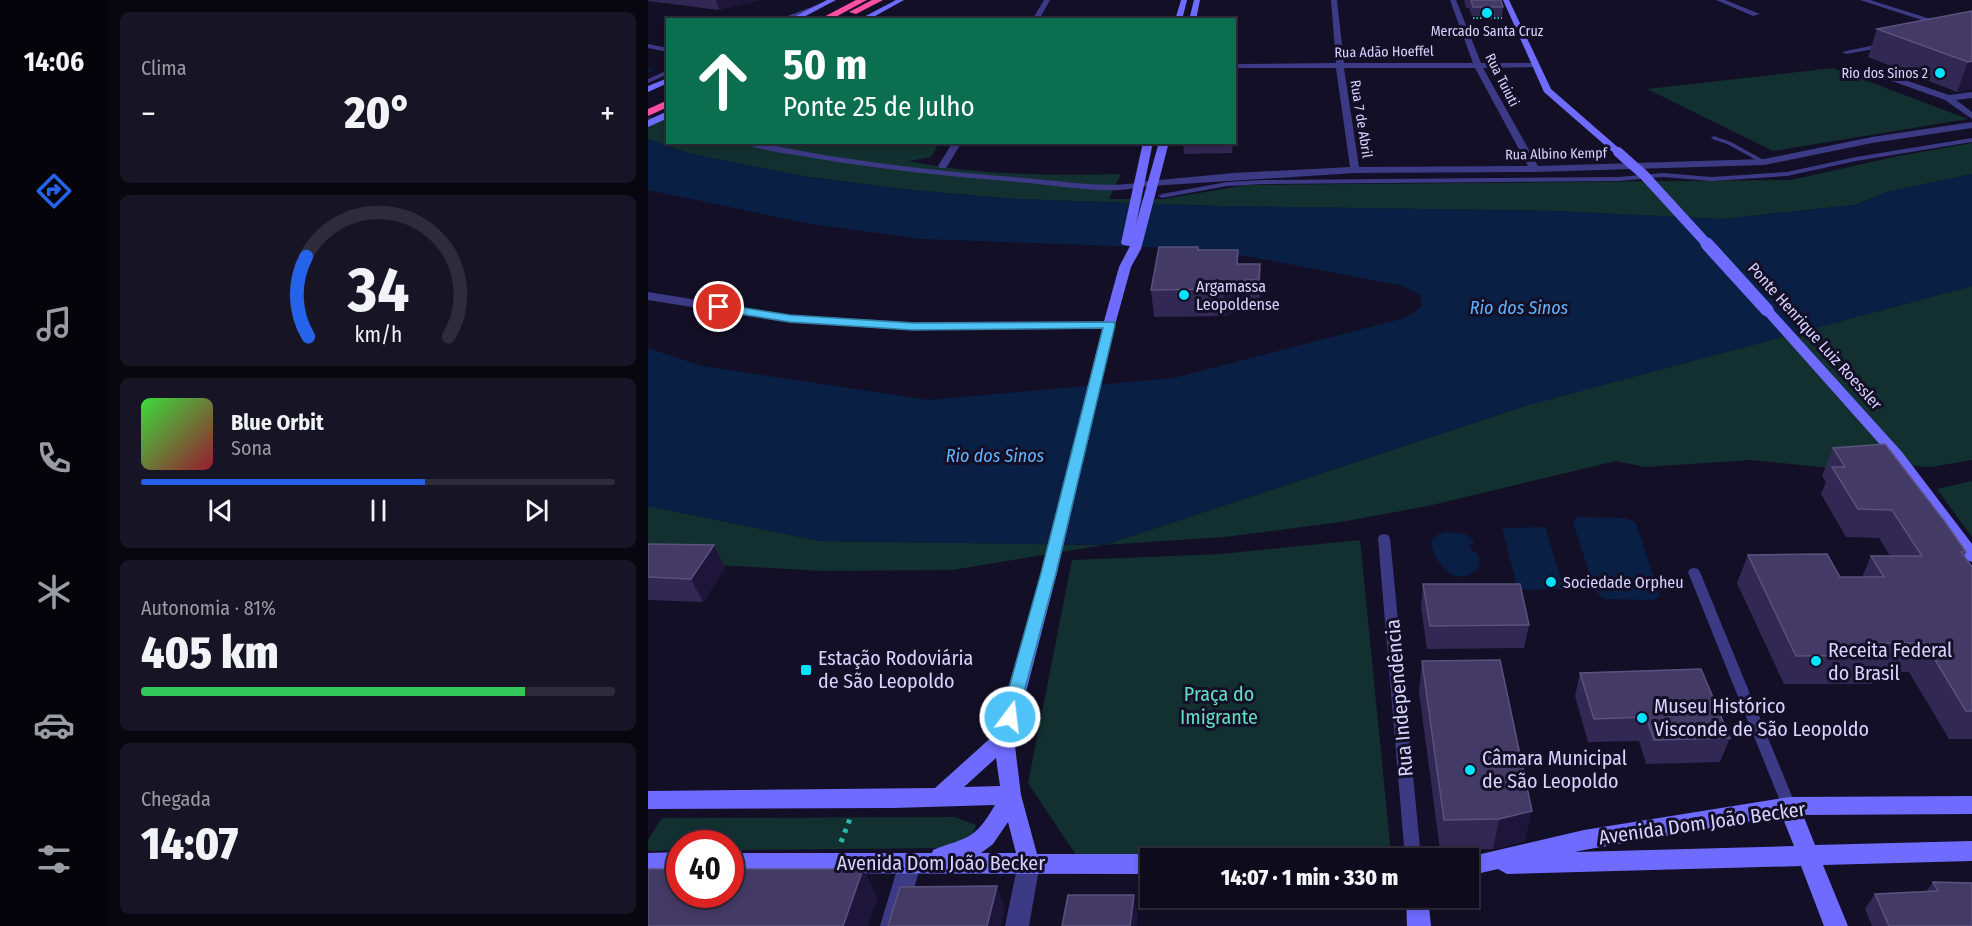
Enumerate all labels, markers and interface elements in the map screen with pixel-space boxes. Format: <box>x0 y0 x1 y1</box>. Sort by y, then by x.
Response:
marker: Mercado Santa Cruz <box>1480 6 1494 20</box>
place label: Mercado Santa Cruz <box>1431 23 1544 40</box>
text: 50 m <box>783 40 867 90</box>
icon: ahead <box>684 42 762 120</box>
street label: Rua Adão Hoeffel <box>1334 43 1434 61</box>
text: 14:06 <box>24 46 84 78</box>
street label: Rua Tuiuti <box>1481 51 1523 109</box>
text: Clima <box>141 56 186 80</box>
place label: Rio dos Sinos 2 <box>1841 65 1928 82</box>
marker: Rio dos Sinos 2 <box>1933 66 1947 80</box>
street label: Rua 7 de Abril <box>1346 79 1376 159</box>
text: 20° <box>344 86 411 140</box>
text: Ponte 25 de Julho <box>783 91 975 123</box>
text: − <box>141 94 156 134</box>
text: + <box>600 94 615 134</box>
street label: Rua Albino Kempf <box>1505 145 1609 163</box>
icon: directions <box>33 170 75 212</box>
text: 34 <box>346 253 409 328</box>
street label: Ponte Henrique Luiz Roessler <box>1744 259 1886 414</box>
place label: Argamassa Leopoldense <box>1196 277 1280 314</box>
pin <box>693 281 744 332</box>
marker: Argamassa Leopoldense <box>1177 288 1191 302</box>
icon: arrive <box>702 290 735 323</box>
water label: Rio dos Sinos <box>1470 297 1569 319</box>
icon: music <box>33 303 75 345</box>
text: km/h <box>354 323 402 349</box>
text: Blue Orbit <box>231 409 324 436</box>
text: Sona <box>231 436 272 460</box>
icon: phone <box>33 437 75 479</box>
water label: Rio dos Sinos <box>946 445 1045 467</box>
icon: previous <box>204 494 237 527</box>
icon: pause <box>362 494 395 527</box>
icon: next <box>520 494 553 527</box>
icon: climate <box>33 571 75 613</box>
place label: Sociedade Orpheu <box>1563 573 1684 592</box>
marker: Sociedade Orpheu <box>1544 575 1558 589</box>
text: Autonomia · 81% <box>141 596 276 620</box>
street label: Rua Independência <box>1380 618 1418 778</box>
text: 405 km <box>141 626 279 680</box>
place label: Receita Federal do Brasil <box>1828 638 1952 685</box>
place label: Estação Rodoviária de São Leopoldo <box>818 646 973 693</box>
marker: Receita Federal do Brasil <box>1809 654 1823 668</box>
marker: Estação Rodoviária de São Leopoldo <box>799 663 813 677</box>
park label: Praça do Imigrante <box>1180 682 1258 729</box>
position arrow <box>978 685 1042 749</box>
place label: Museu Histórico Visconde de São Leopoldo <box>1654 694 1869 741</box>
icon: car <box>33 704 75 746</box>
marker: Museu Histórico Visconde de São Leopoldo <box>1635 711 1649 725</box>
place label: Câmara Municipal de São Leopoldo <box>1482 746 1627 793</box>
marker: Câmara Municipal de São Leopoldo <box>1463 763 1477 777</box>
text: Chegada <box>141 787 211 811</box>
street label: Avenida Dom João Becker <box>1597 797 1807 849</box>
text: 14:07 <box>141 817 238 871</box>
speed limit sign: 40 <box>666 830 744 908</box>
icon: filters <box>33 838 75 880</box>
street label: Avenida Dom João Becker <box>837 851 1045 875</box>
text: 14:07 · 1 min · 330 m <box>1221 864 1398 891</box>

